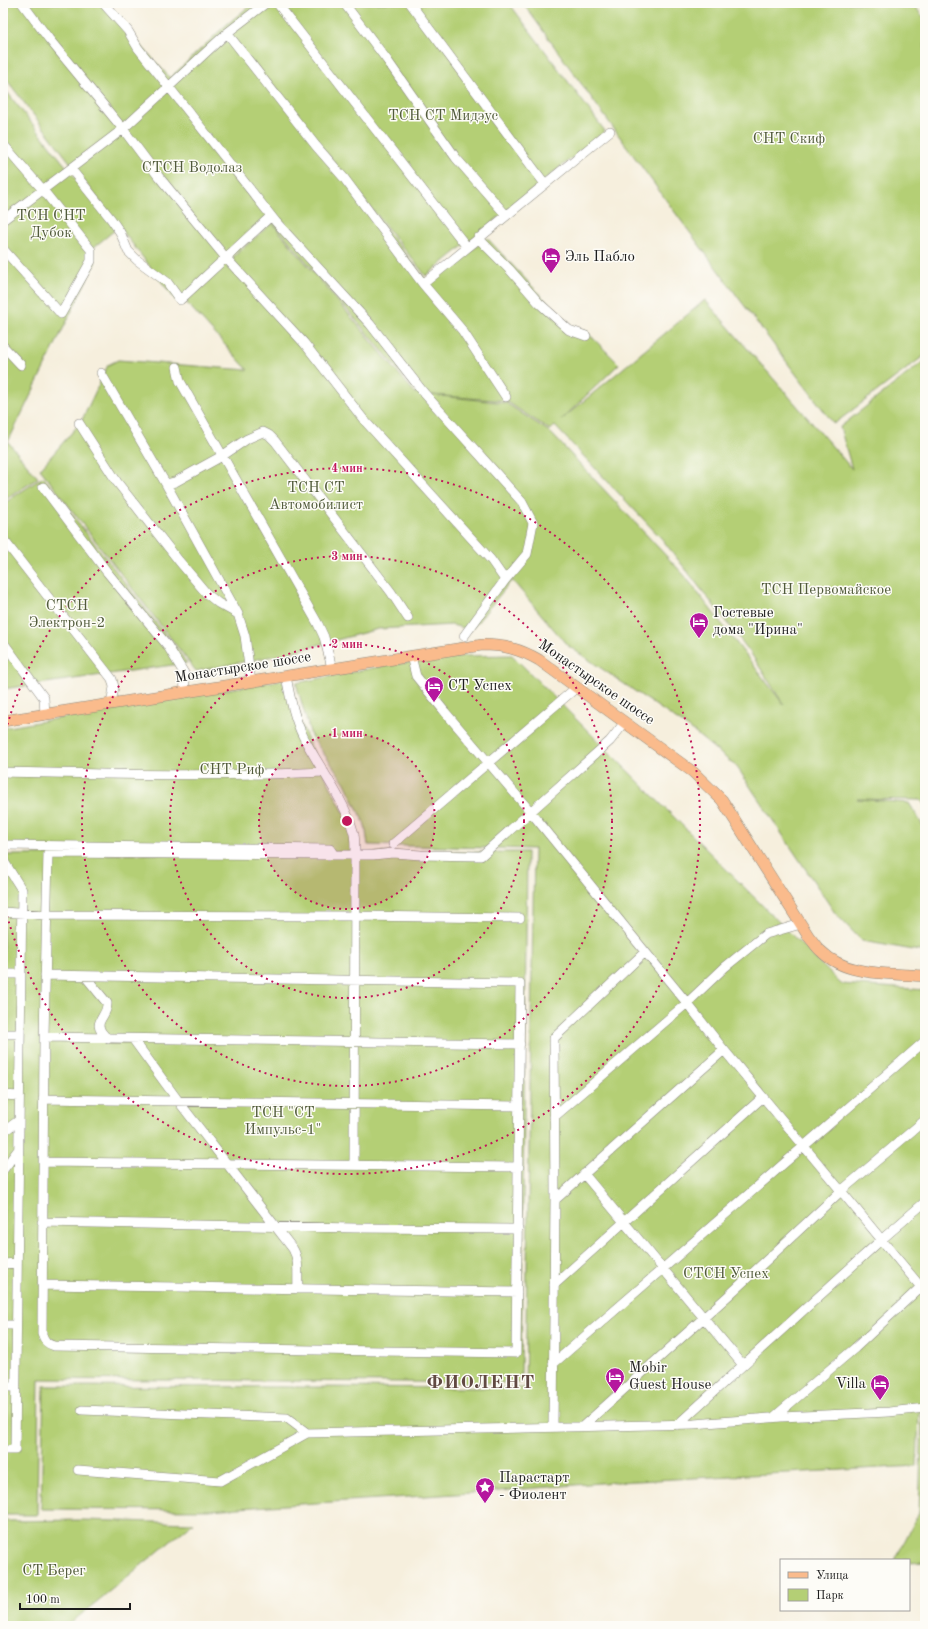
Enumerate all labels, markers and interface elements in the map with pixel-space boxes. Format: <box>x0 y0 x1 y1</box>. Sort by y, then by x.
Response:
park label: ТСН СТ Мидэус <box>388 109 498 124</box>
park label: СНТ Скиф <box>753 132 825 147</box>
park label: СТСН Водолаз <box>142 161 242 176</box>
park label: ТСН СНТ Дубок <box>16 209 86 241</box>
hotel icon: Эль Пабло <box>540 246 562 274</box>
place label: Эль Пабло <box>565 250 635 265</box>
text: 4 мин <box>331 463 363 475</box>
park label: ТСН СТ Автомобилист <box>269 481 363 513</box>
text: 3 мин <box>331 551 363 563</box>
park label: ТСН Первомайское <box>761 583 891 598</box>
park label: СТСН Электрон-2 <box>29 599 105 631</box>
place label: Гостевые дома "Ирина" <box>713 606 803 638</box>
hotel icon: Гостевые дома "Ирина" <box>688 611 710 639</box>
street label: Монастырское шоссе <box>535 637 657 729</box>
text: 2 мин <box>331 639 363 651</box>
street label: Монастырское шоссе <box>174 650 312 686</box>
hotel icon: СТ Успех <box>423 675 445 703</box>
place label: СТ Успех <box>448 679 512 694</box>
text: 1 мин <box>331 728 363 740</box>
park label: СНТ Риф <box>199 763 265 778</box>
centre of rings <box>340 814 354 828</box>
park label: ТСН "СТ Импульс-1" <box>245 1106 321 1138</box>
park label: СТСН Успех <box>683 1267 769 1282</box>
place label: Mobir Guest House <box>629 1361 711 1393</box>
hotel icon: Mobir Guest House <box>604 1366 626 1394</box>
hotel icon: Villa <box>869 1373 891 1401</box>
district label: ФИОЛЕНТ <box>427 1374 535 1393</box>
place label: Villa <box>836 1377 867 1392</box>
place label: Парастарт - Фиолент <box>499 1471 569 1503</box>
place icon: Парастарт - Фиолент <box>474 1476 496 1504</box>
legend <box>780 1559 910 1611</box>
park label: СТ Берег <box>22 1564 86 1579</box>
text: Улица <box>816 1570 849 1582</box>
scale bar <box>20 1585 130 1611</box>
text: Парк <box>816 1590 844 1602</box>
text: 100 m <box>26 1594 60 1606</box>

